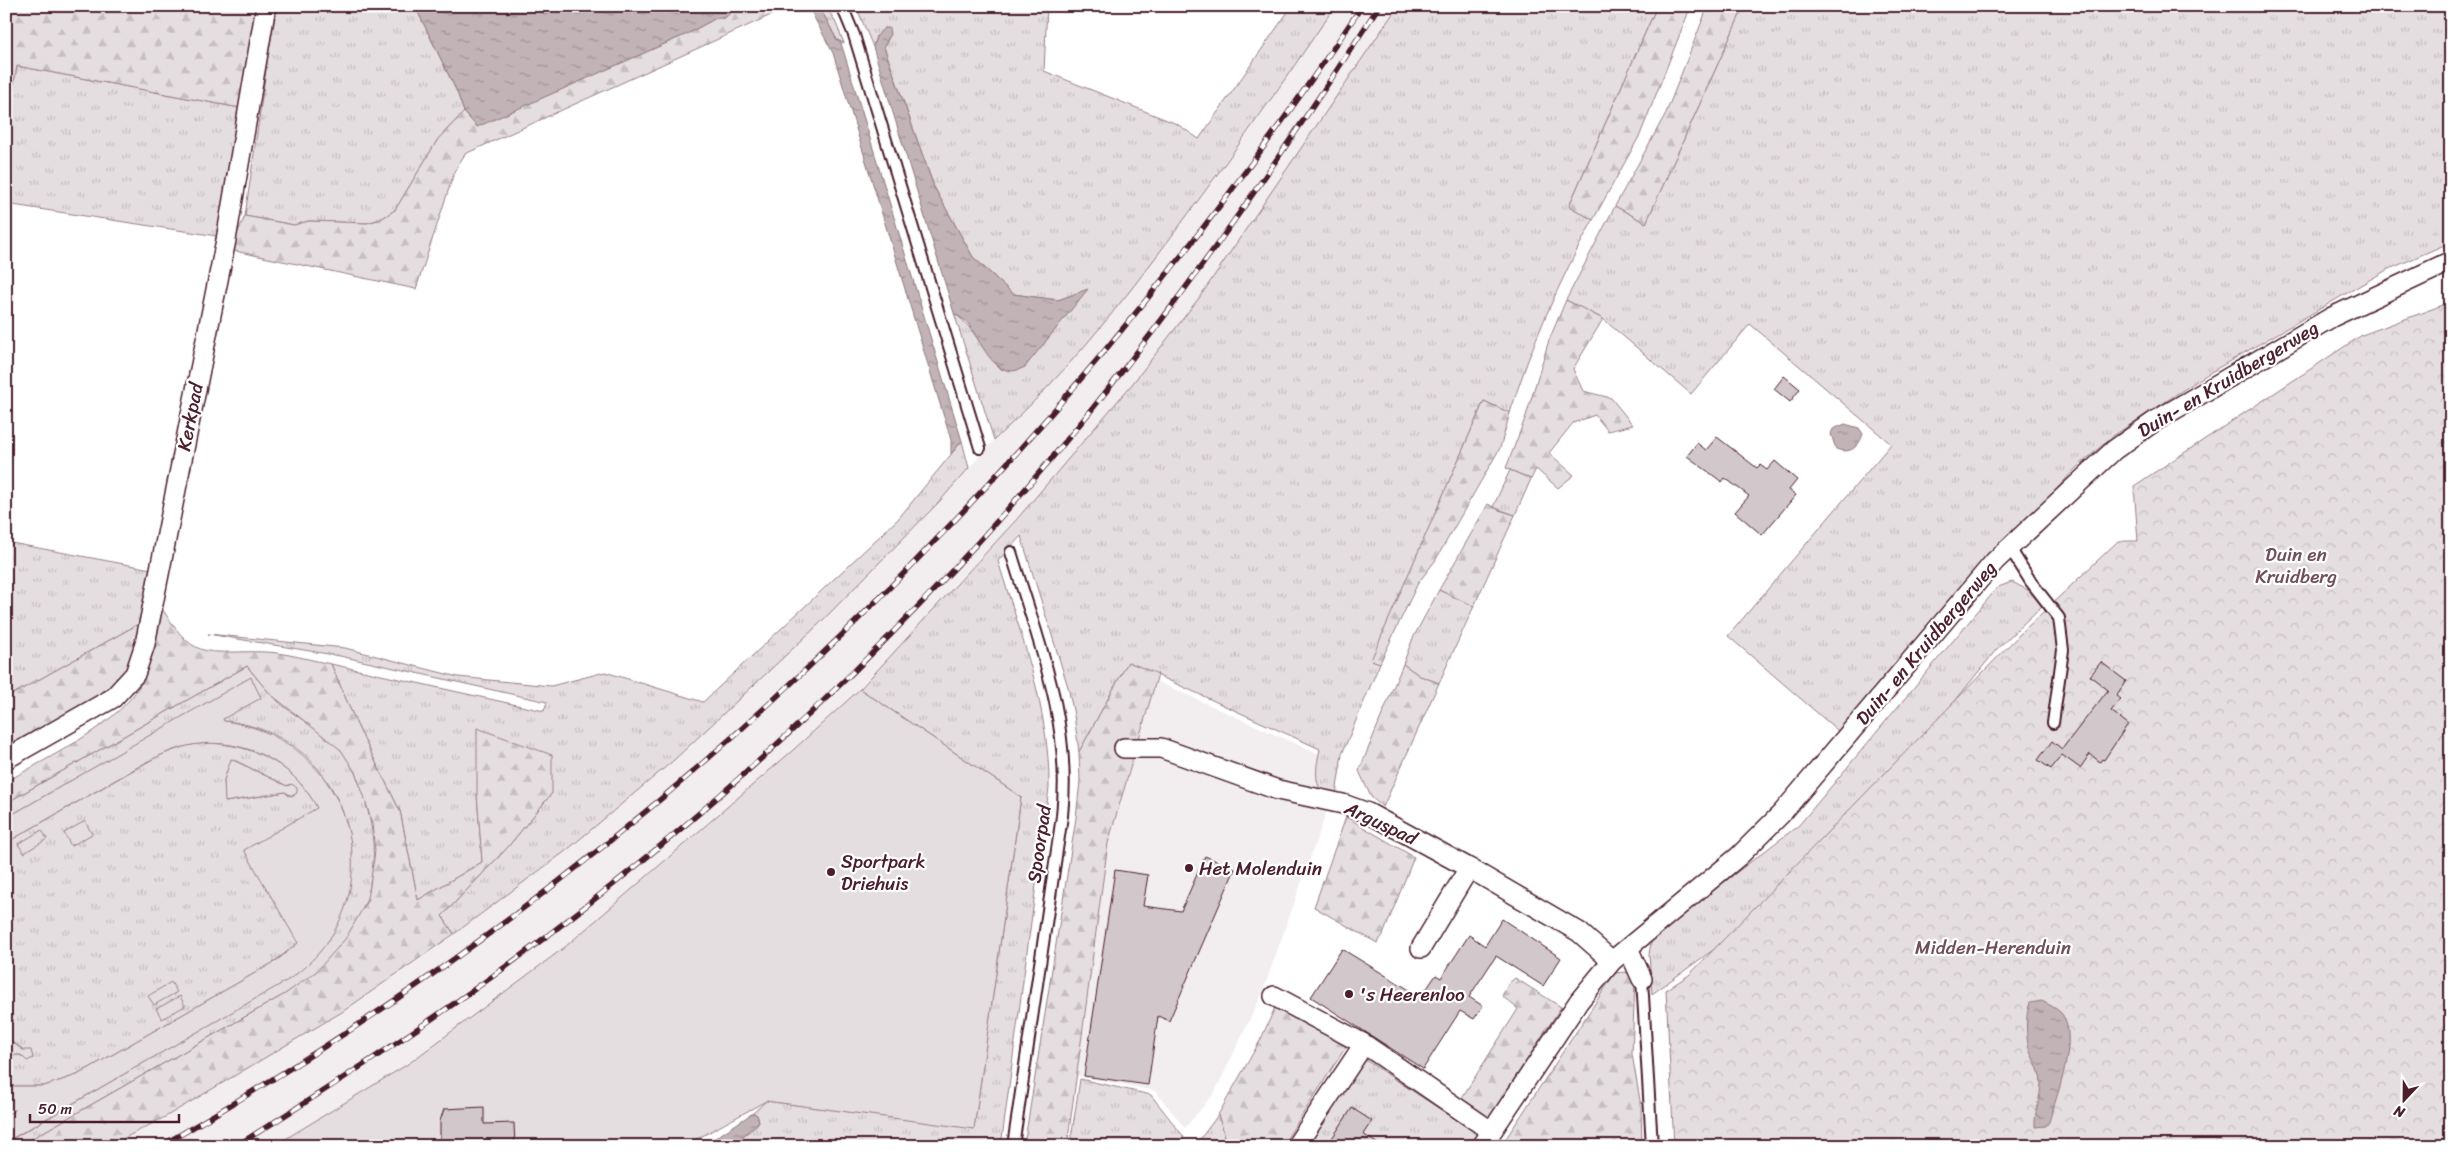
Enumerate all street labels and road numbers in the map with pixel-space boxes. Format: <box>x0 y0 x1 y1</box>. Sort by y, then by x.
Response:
street label: Duin- en Kruidbergerweg <box>2131 311 2325 446</box>
street label: Kerkpad <box>167 378 213 454</box>
street label: Duin- en Kruidbergerweg <box>1847 553 2005 733</box>
street label: Arguspad <box>1338 791 1424 855</box>
street label: Spoorpad <box>1017 801 1061 885</box>

